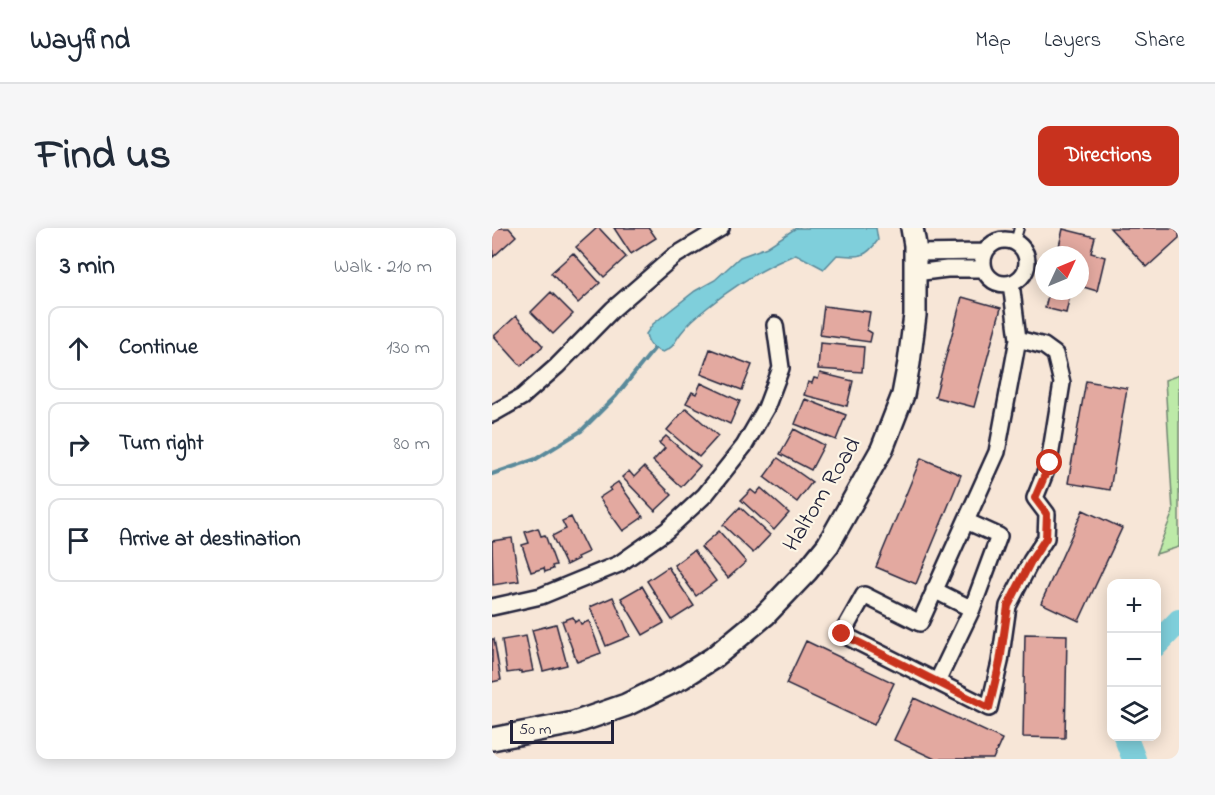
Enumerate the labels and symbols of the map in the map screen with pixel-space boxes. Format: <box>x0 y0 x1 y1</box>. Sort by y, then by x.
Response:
north arrow <box>1035 246 1089 300</box>
street label: Haltom Road <box>775 431 871 559</box>
route start <box>1036 449 1062 475</box>
route end <box>828 620 854 646</box>
scale bar <box>510 717 614 744</box>

